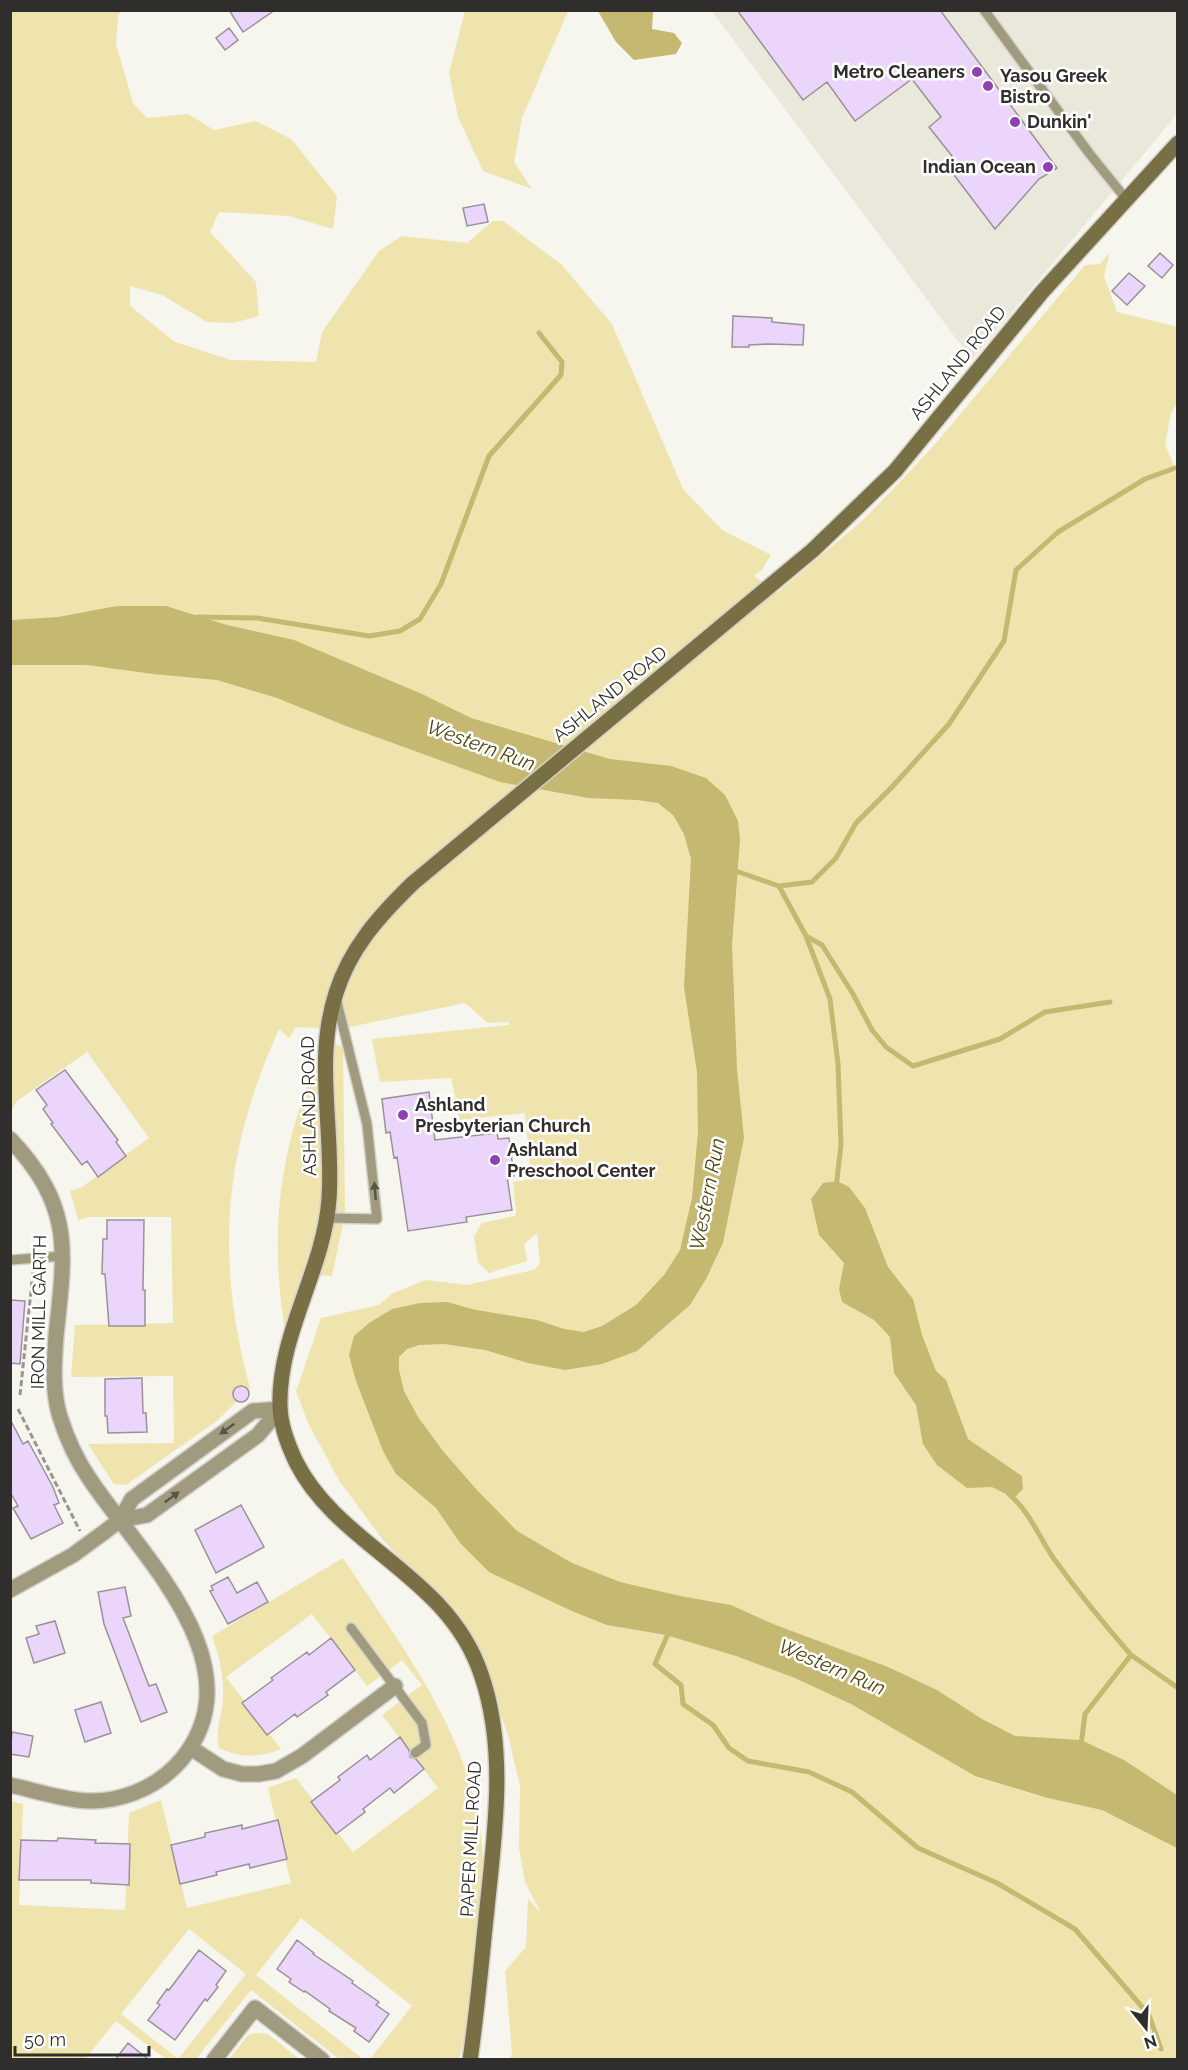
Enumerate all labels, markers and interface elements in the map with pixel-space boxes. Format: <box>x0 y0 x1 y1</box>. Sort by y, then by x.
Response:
place label: Metro Cleaners <box>833 61 965 82</box>
marker: Metro Cleaners <box>970 65 984 79</box>
place label: Yasou Greek Bistro <box>1000 65 1108 107</box>
marker: Yasou Greek Bistro <box>981 79 995 93</box>
place label: Dunkin' <box>1027 111 1091 132</box>
marker: Dunkin' <box>1008 115 1022 129</box>
place label: Indian Ocean <box>923 156 1036 177</box>
marker: Indian Ocean <box>1041 160 1055 174</box>
street label: ASHLAND ROAD <box>905 302 1010 424</box>
street label: ASHLAND ROAD <box>549 641 671 746</box>
water label: Western Run <box>423 714 539 776</box>
street label: ASHLAND ROAD <box>297 1036 320 1176</box>
place label: Ashland Presbyterian Church <box>415 1094 591 1136</box>
marker: Ashland Presbyterian Church <box>396 1108 410 1122</box>
water label: Western Run <box>684 1136 730 1252</box>
place label: Ashland Preschool Center <box>507 1139 656 1181</box>
marker: Ashland Preschool Center <box>488 1153 502 1167</box>
one-way arrow <box>370 1181 380 1200</box>
street label: IRON MILL GARTH <box>27 1235 50 1389</box>
one-way arrow <box>220 1423 235 1435</box>
one-way arrow <box>164 1491 180 1503</box>
water label: Western Run <box>775 1634 889 1700</box>
street label: PAPER MILL ROAD <box>456 1760 485 1917</box>
north arrow <box>1116 1998 1176 2058</box>
scale bar <box>15 2019 148 2057</box>
text: 50 m <box>24 2029 66 2050</box>
text: N <box>1142 2031 1159 2053</box>

